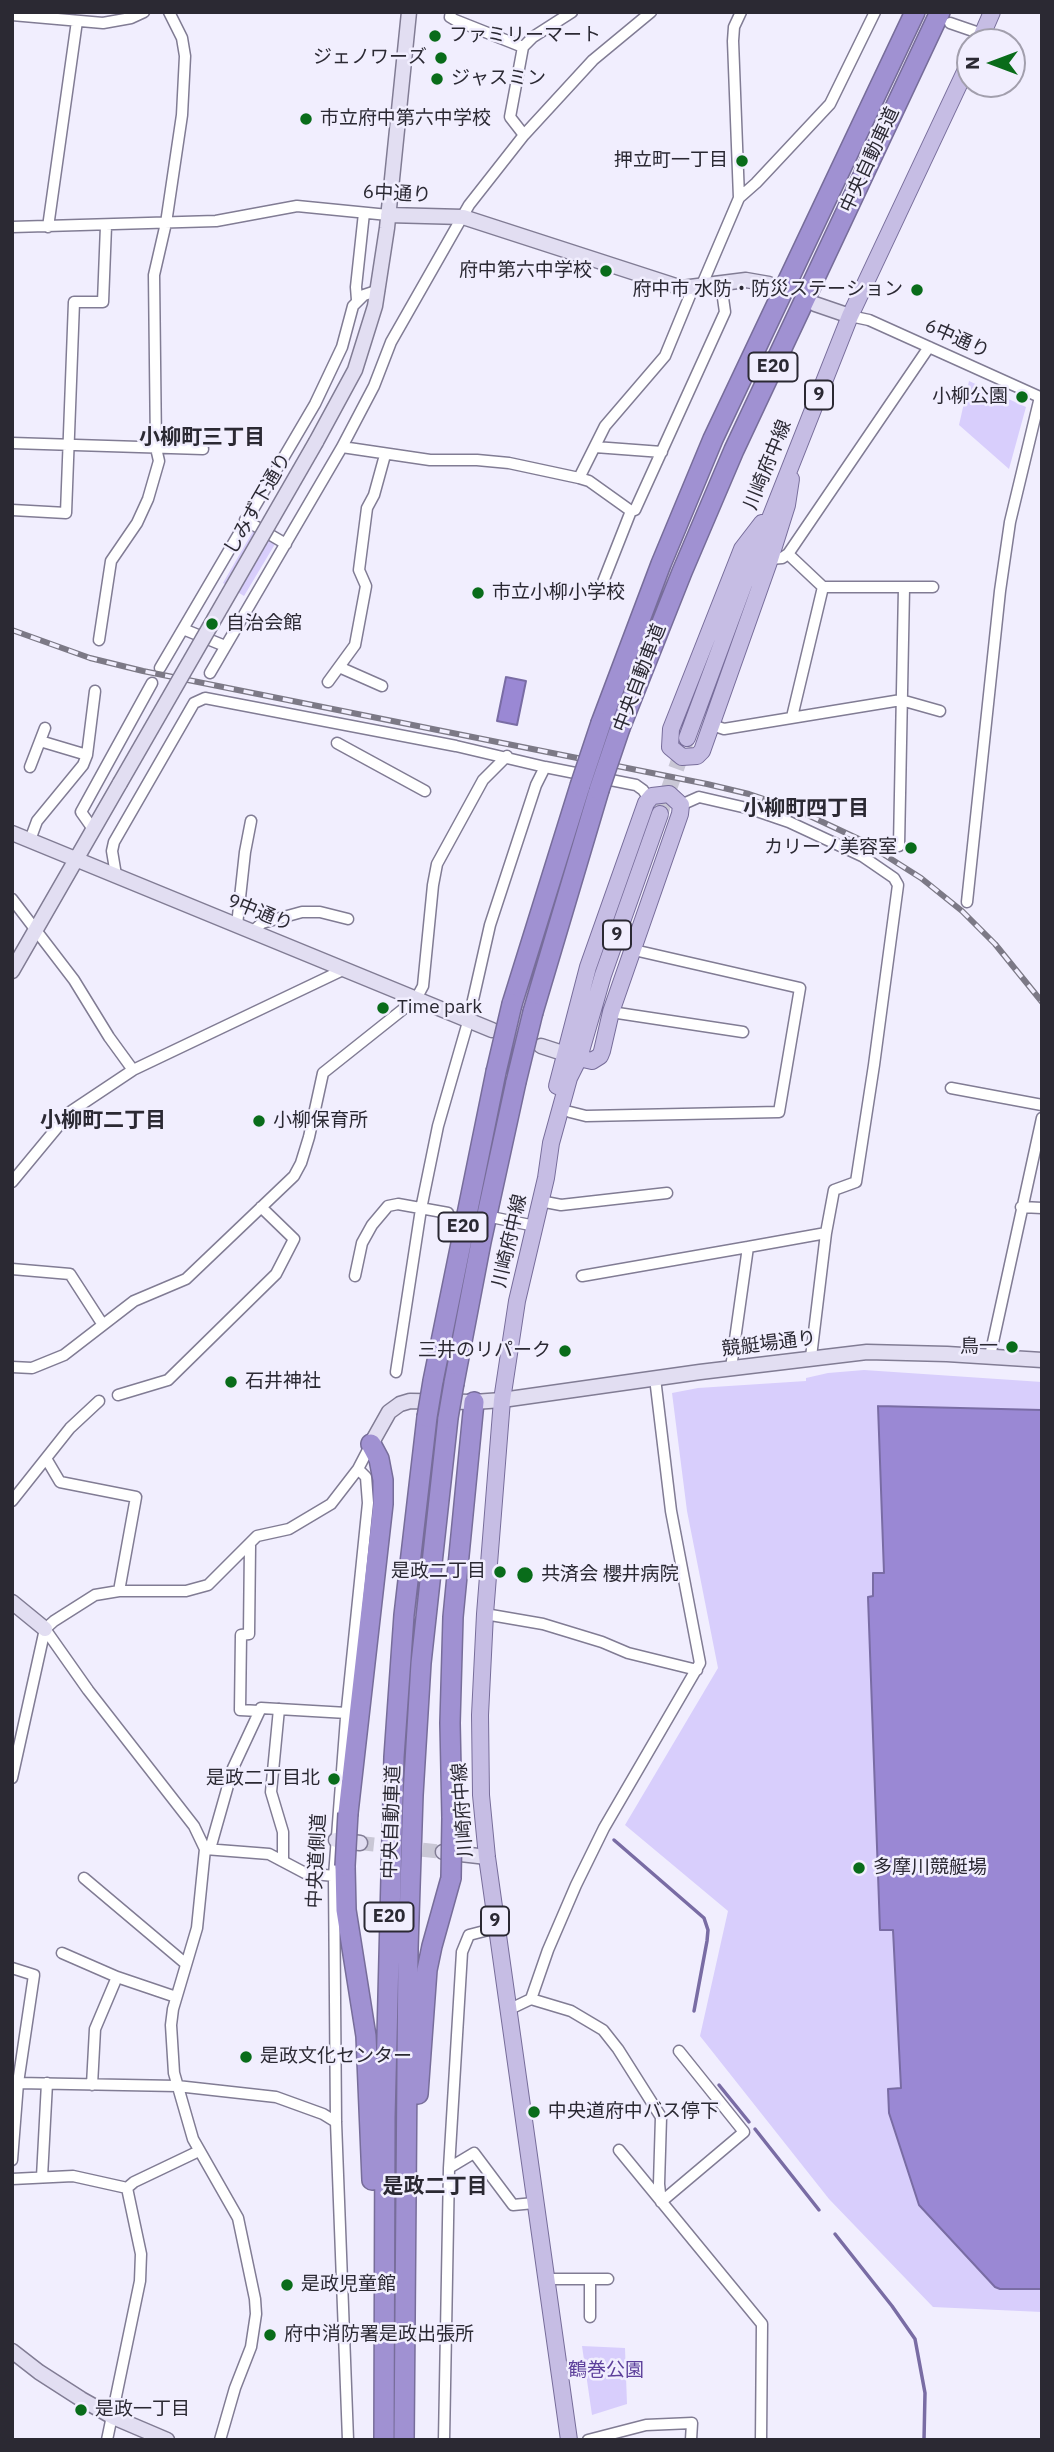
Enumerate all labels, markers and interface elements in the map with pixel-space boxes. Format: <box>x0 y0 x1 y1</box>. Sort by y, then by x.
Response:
place label: ファミリーマート <box>449 25 601 47</box>
marker: ファミリーマート <box>427 28 443 44</box>
north arrow <box>956 28 1026 98</box>
place label: ジェノワーズ <box>313 47 427 69</box>
marker: ジェノワーズ <box>433 50 449 66</box>
text: N <box>960 56 984 70</box>
place label: ジャスミン <box>451 68 546 90</box>
marker: ジャスミン <box>429 71 445 87</box>
street label: 中央自動車道 <box>836 104 904 216</box>
place label: 市立府中第六中学校 <box>320 108 491 130</box>
marker: 市立府中第六中学校 <box>298 111 314 127</box>
place label: 押立町一丁目 <box>614 150 728 172</box>
marker: 押立町一丁目 <box>734 153 750 169</box>
street label: 6中通り <box>362 181 432 207</box>
place label: 府中第六中学校 <box>459 260 592 282</box>
marker: 府中第六中学校 <box>598 263 614 279</box>
place label: 府中市 水防・防災ステーション <box>633 279 903 301</box>
marker: 府中市 水防・防災ステーション <box>909 282 925 298</box>
street label: 6中通り <box>921 315 993 363</box>
road number: E20 <box>748 352 798 382</box>
road number: 9 <box>805 380 833 410</box>
place label: 小柳公園 <box>932 386 1008 408</box>
marker: 小柳公園 <box>1014 389 1030 405</box>
street label: 川崎府中線 <box>740 417 796 513</box>
district label: 小柳町三丁目 <box>139 425 265 451</box>
street label: しみず下通り <box>220 449 296 559</box>
place label: 市立小柳小学校 <box>492 582 625 604</box>
marker: 市立小柳小学校 <box>470 585 486 601</box>
place label: 自治会館 <box>226 613 302 635</box>
marker: 自治会館 <box>204 616 220 632</box>
street label: 中央自動車道 <box>609 621 671 735</box>
district label: 小柳町四丁目 <box>743 796 869 822</box>
place label: カリーノ美容室 <box>764 837 897 859</box>
marker: カリーノ美容室 <box>903 840 919 856</box>
street label: 9中通り <box>224 890 296 936</box>
road number: 9 <box>603 920 631 950</box>
place label: Time park <box>397 997 482 1019</box>
marker: Time park <box>375 1000 391 1016</box>
district label: 小柳町二丁目 <box>40 1108 166 1134</box>
place label: 小柳保育所 <box>273 1110 368 1132</box>
marker: 小柳保育所 <box>251 1113 267 1129</box>
street label: 川崎府中線 <box>488 1192 532 1290</box>
road number: E20 <box>438 1212 488 1242</box>
street label: 競艇場通り <box>720 1327 818 1361</box>
place label: 鳥一 <box>960 1336 998 1358</box>
marker: 鳥一 <box>1004 1339 1020 1355</box>
place label: 三井のリパーク <box>418 1340 551 1362</box>
marker: 三井のリパーク <box>557 1343 573 1359</box>
place label: 石井神社 <box>245 1371 321 1393</box>
marker: 石井神社 <box>223 1374 239 1390</box>
place label: 是政二丁目 <box>391 1561 486 1583</box>
marker: 是政二丁目 <box>492 1564 508 1580</box>
place label: 共済会 櫻井病院 <box>541 1564 678 1586</box>
marker: 共済会 櫻井病院 <box>515 1565 535 1585</box>
street label: 川崎府中線 <box>448 1762 478 1858</box>
street label: 中央自動車道 <box>379 1765 405 1879</box>
place label: 是政二丁目北 <box>206 1768 320 1790</box>
marker: 是政二丁目北 <box>326 1771 342 1787</box>
street label: 中央道側道 <box>303 1813 331 1909</box>
place label: 多摩川競艇場 <box>873 1857 987 1879</box>
marker: 多摩川競艇場 <box>851 1860 867 1876</box>
road number: E20 <box>364 1902 414 1931</box>
road number: 9 <box>481 1907 509 1936</box>
place label: 是政文化センター <box>260 2046 412 2068</box>
marker: 是政文化センター <box>238 2049 254 2065</box>
place label: 中央道府中バス停下 <box>548 2101 719 2123</box>
marker: 中央道府中バス停下 <box>526 2104 542 2120</box>
district label: 是政二丁目 <box>383 2174 487 2200</box>
place label: 是政児童館 <box>301 2274 396 2296</box>
marker: 是政児童館 <box>279 2277 295 2293</box>
place label: 府中消防署是政出張所 <box>284 2324 474 2346</box>
marker: 府中消防署是政出張所 <box>262 2327 278 2343</box>
park label: 鶴巻公園 <box>568 2360 644 2382</box>
place label: 是政一丁目 <box>95 2399 190 2421</box>
marker: 是政一丁目 <box>73 2402 89 2418</box>

